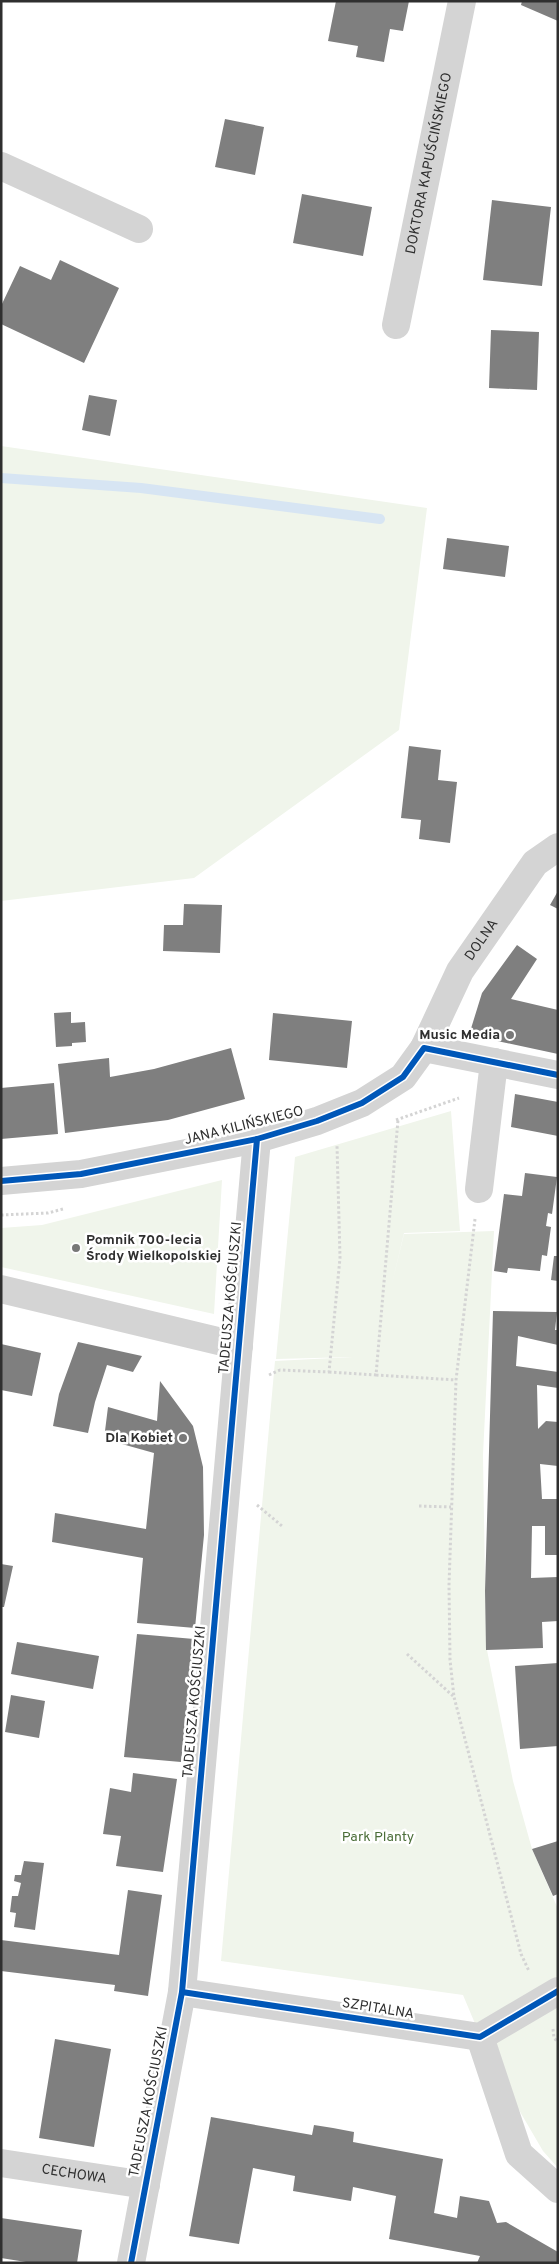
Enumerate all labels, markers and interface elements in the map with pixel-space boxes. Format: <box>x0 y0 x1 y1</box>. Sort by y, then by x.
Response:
street label: DOKTORA KAPUŚCIŃSKIEGO <box>402 71 456 256</box>
street label: DOLNA <box>461 916 502 964</box>
place label: Music Media <box>419 1027 500 1044</box>
marker: Music Media <box>504 1029 516 1041</box>
street label: JANA KILIŃSKIEGO <box>182 1102 305 1149</box>
street label: TADEUSZA KOŚCIUSZKI <box>215 1221 246 1375</box>
place label: Pomnik 700-lecia Środy Wielkopolskiej <box>86 1232 221 1265</box>
marker: Pomnik 700-lecia Środy Wielkopolskiej <box>70 1242 82 1254</box>
place label: Dla Kobiet <box>105 1430 173 1447</box>
marker: Dla Kobiet <box>177 1432 189 1444</box>
street label: TADEUSZA KOŚCIUSZKI <box>179 1625 210 1779</box>
park label: Park Planty <box>342 1829 414 1846</box>
street label: SZPITALNA <box>341 1995 415 2023</box>
street label: TADEUSZA KOŚCIUSZKI <box>125 2025 172 2179</box>
street label: CECHOWA <box>40 2161 108 2187</box>

